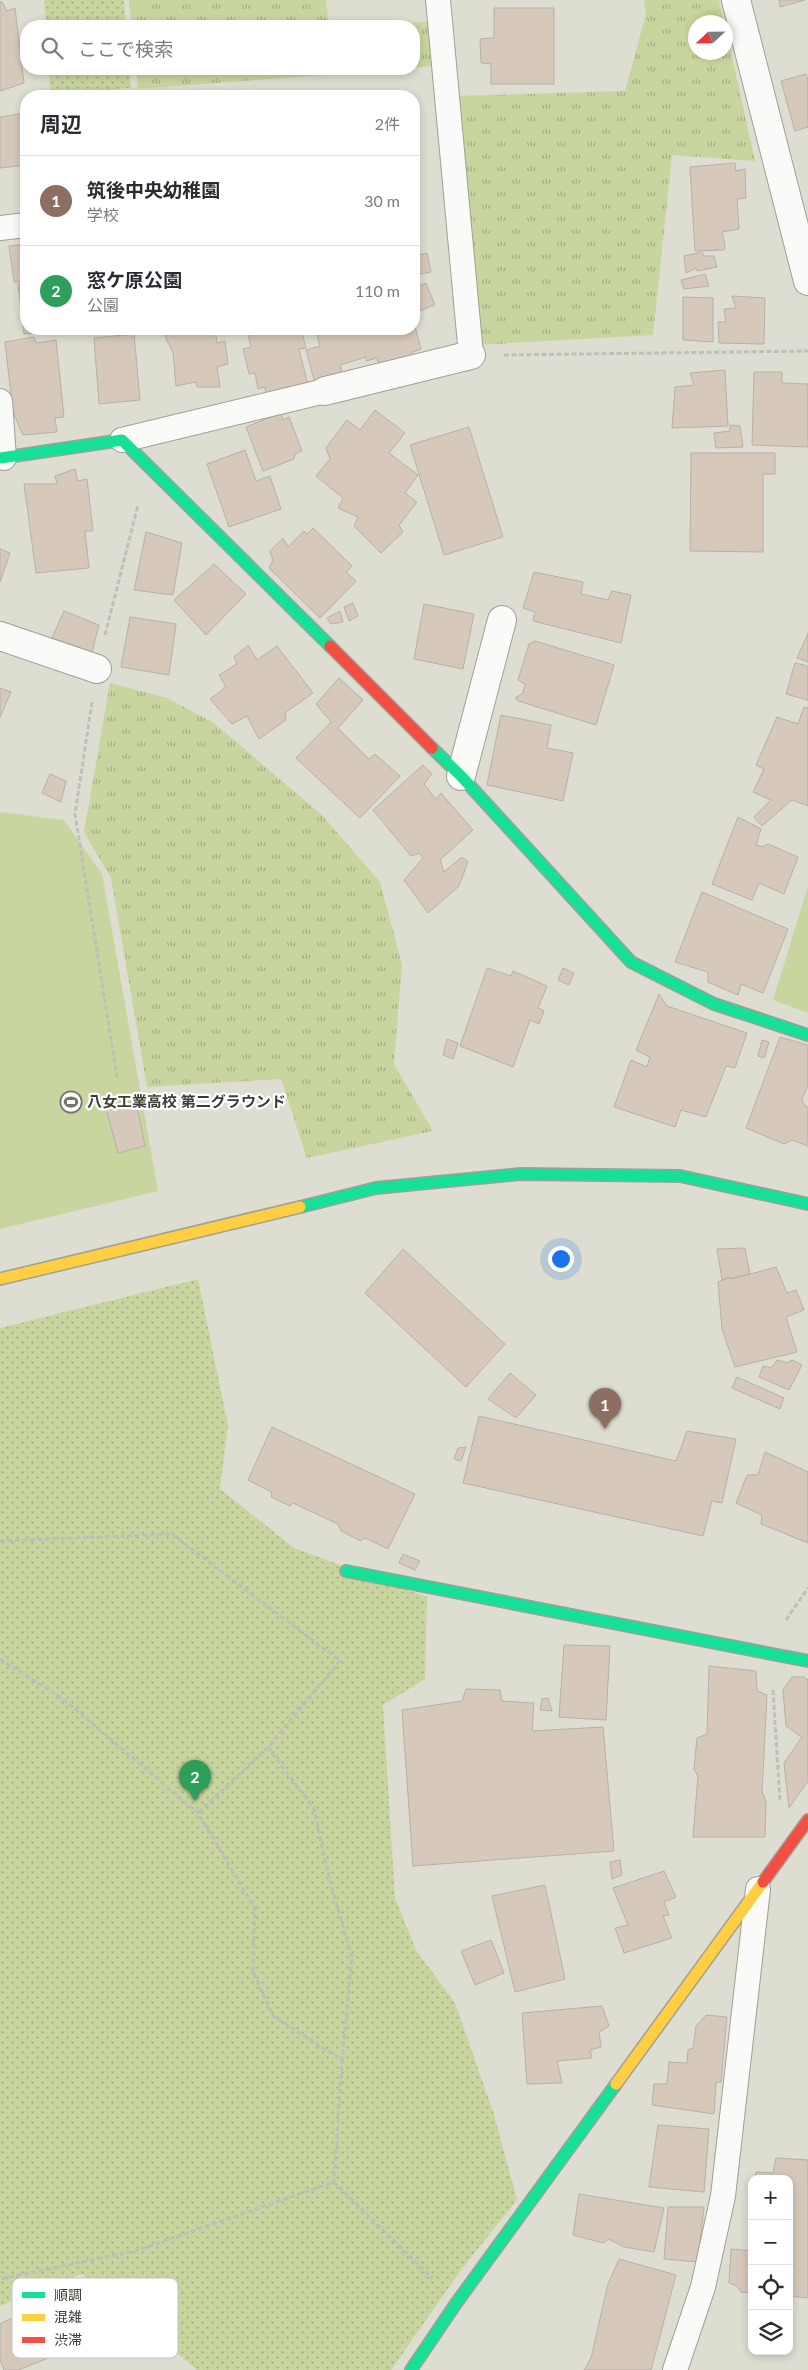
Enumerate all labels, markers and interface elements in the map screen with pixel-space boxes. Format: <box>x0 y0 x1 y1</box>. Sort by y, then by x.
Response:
north arrow <box>688 15 733 60</box>
search box <box>20 20 420 75</box>
icon: search <box>38 34 66 62</box>
text: ここで検索 <box>78 37 173 60</box>
text: 周辺 <box>40 111 82 136</box>
text: 2件 <box>375 114 400 133</box>
text: 筑後中央幼稚園 <box>87 178 220 201</box>
text: 1 <box>51 191 61 210</box>
text: 30 m <box>364 191 400 210</box>
text: 学校 <box>87 205 119 224</box>
text: 窓ケ原公園 <box>87 268 182 291</box>
text: 2 <box>51 281 61 300</box>
text: 110 m <box>355 281 400 300</box>
text: 公園 <box>87 295 119 314</box>
sports icon: 八女工業高校 第二グラウンド <box>59 1090 83 1114</box>
place label: 八女工業高校 第二グラウンド <box>87 1092 286 1110</box>
your location <box>548 1246 574 1272</box>
pin: 1 <box>589 1388 621 1429</box>
pin: 2 <box>179 1760 211 1801</box>
map controls <box>748 2175 793 2355</box>
button: + <box>748 2175 793 2220</box>
button: − <box>748 2220 793 2265</box>
button: locate <box>748 2265 793 2310</box>
legend <box>12 2278 178 2358</box>
text: 順調 <box>54 2286 82 2303</box>
text: 混雑 <box>54 2308 82 2325</box>
button: layers <box>748 2310 793 2355</box>
text: 渋滞 <box>54 2331 82 2348</box>

